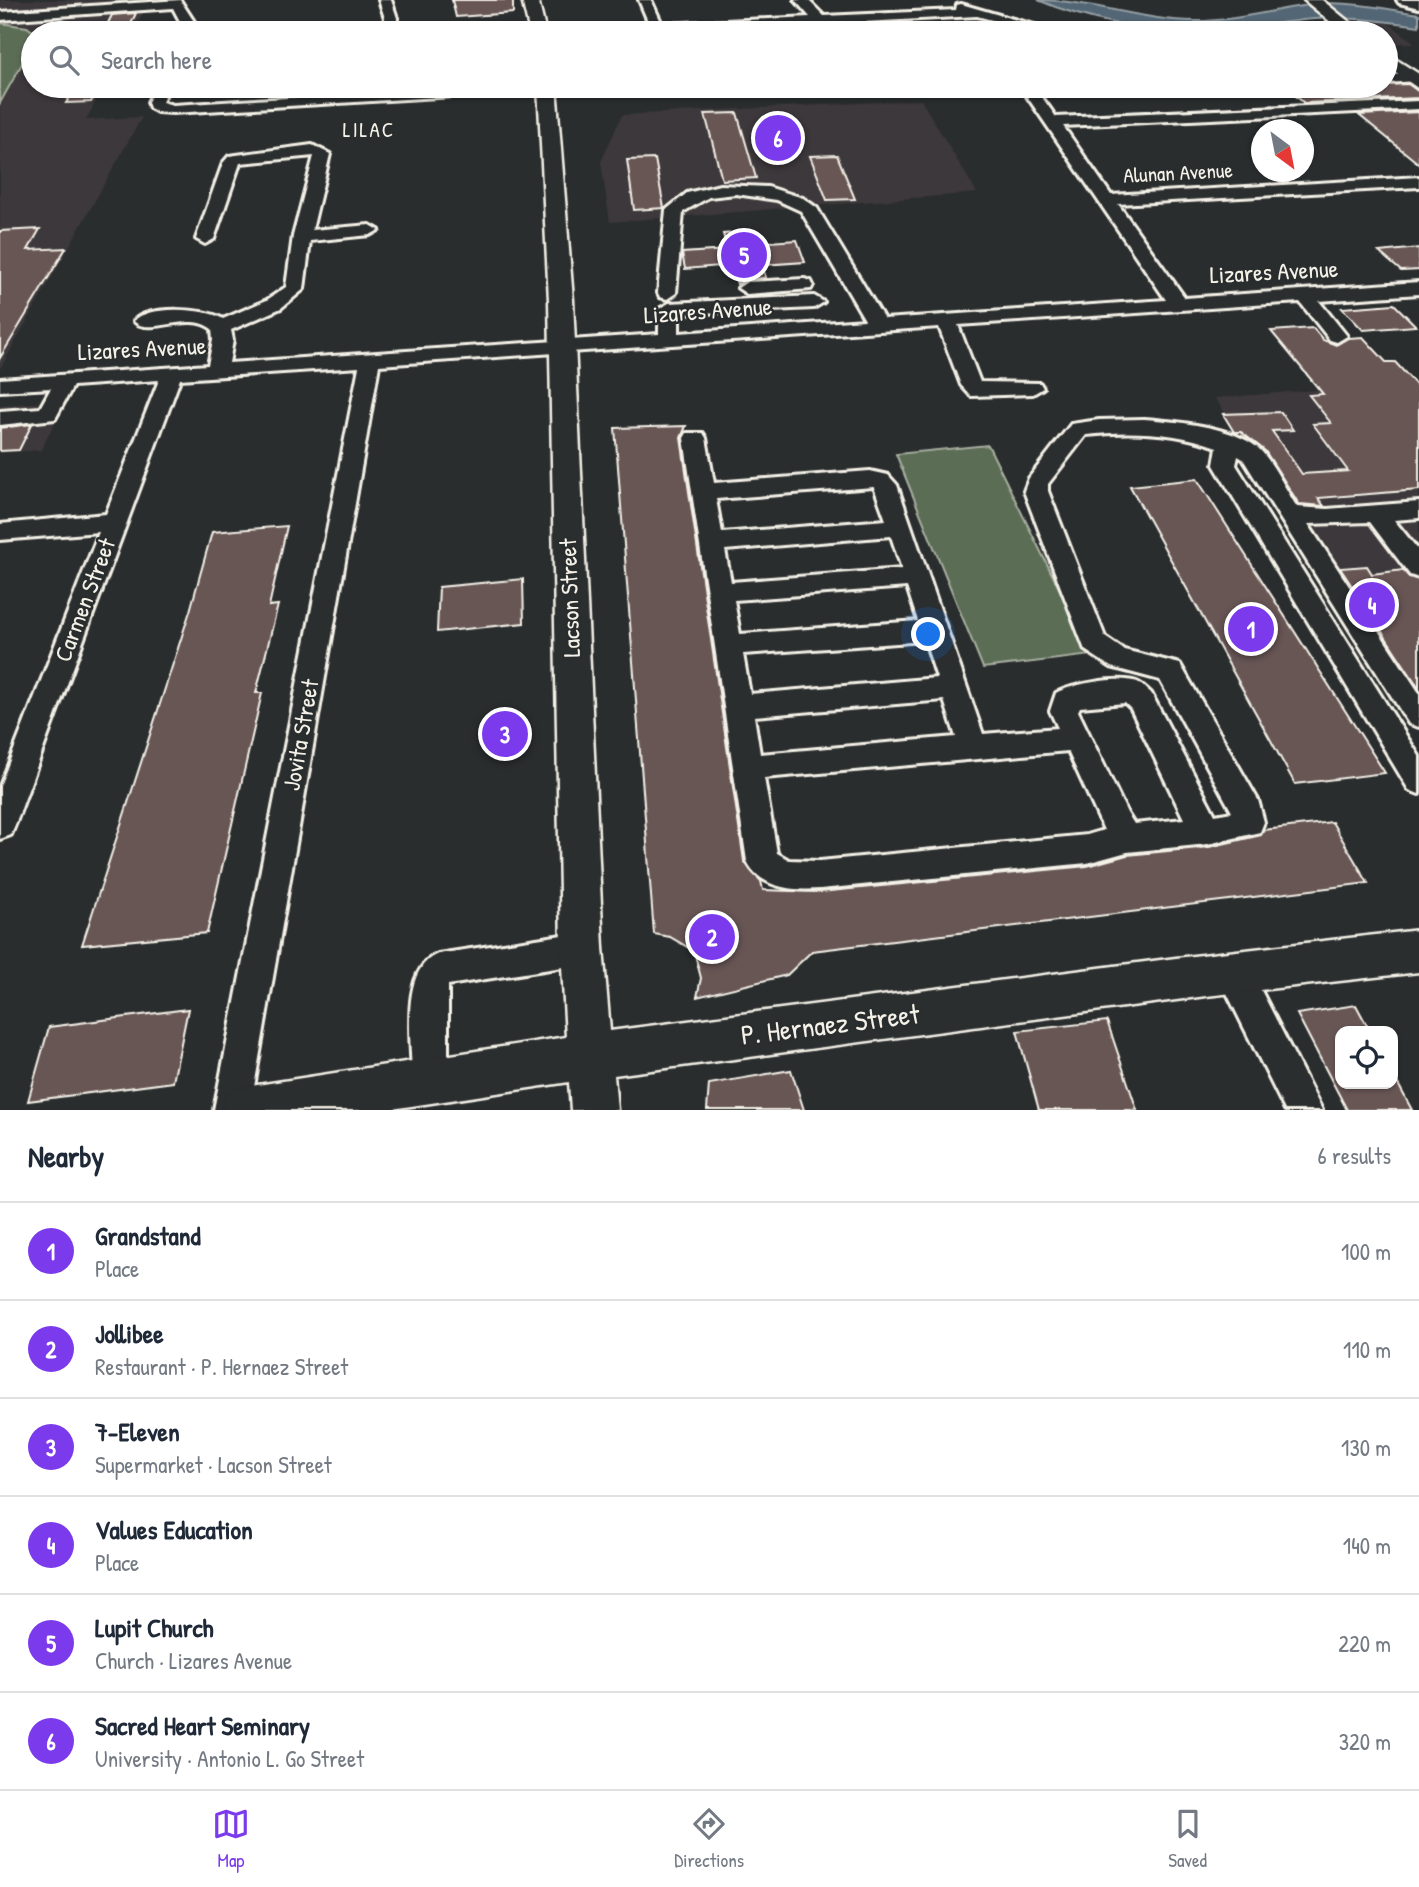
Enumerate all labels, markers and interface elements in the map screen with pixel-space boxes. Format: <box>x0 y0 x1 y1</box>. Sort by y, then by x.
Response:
search box <box>21 21 1398 98</box>
icon: search <box>45 41 83 79</box>
text: Search here <box>101 42 212 77</box>
pin: 6 <box>755 112 801 164</box>
district label: LILAC <box>343 115 395 144</box>
north arrow <box>1251 119 1314 182</box>
street label: Alunan Avenue <box>1123 155 1233 190</box>
pin: 5 <box>721 229 767 281</box>
street label: Lizares Avenue <box>1209 252 1339 290</box>
street label: Lizares Avenue <box>643 290 774 330</box>
street label: Lizares Avenue <box>77 329 207 367</box>
street label: Carmen Street <box>46 533 123 666</box>
street label: Lacson Street <box>551 537 587 658</box>
pin: 4 <box>1349 579 1395 631</box>
pin: 1 <box>1228 603 1274 655</box>
your location <box>911 617 945 651</box>
street label: Jovita Street <box>274 676 326 793</box>
pin: 3 <box>482 708 528 760</box>
pin: 2 <box>689 911 735 963</box>
street label: P. Hernaez Street <box>739 994 922 1054</box>
map controls <box>1335 1026 1398 1089</box>
button: locate <box>1335 1026 1398 1089</box>
text: Nearby <box>28 1136 104 1176</box>
text: 6 results <box>1318 1140 1391 1171</box>
text: Grandstand <box>95 1218 201 1253</box>
text: 1 <box>47 1236 55 1267</box>
text: 100 m <box>1341 1236 1391 1267</box>
text: Place <box>95 1253 139 1284</box>
text: Jollibee <box>95 1316 164 1351</box>
text: 2 <box>46 1334 56 1365</box>
text: 110 m <box>1343 1334 1391 1365</box>
text: Restaurant · P. Hernaez Street <box>95 1351 348 1382</box>
text: 7-Eleven <box>95 1414 180 1449</box>
text: 3 <box>46 1432 56 1463</box>
text: 130 m <box>1341 1432 1391 1463</box>
text: Supermarket · Lacson Street <box>95 1449 332 1480</box>
text: Values Education <box>95 1512 253 1547</box>
text: 4 <box>47 1530 55 1561</box>
text: 140 m <box>1343 1530 1391 1561</box>
text: Place <box>95 1547 139 1578</box>
text: Lupit Church <box>95 1610 214 1645</box>
text: 5 <box>46 1628 56 1659</box>
text: 220 m <box>1338 1628 1391 1659</box>
text: Church · Lizares Avenue <box>95 1645 292 1676</box>
text: Sacred Heart Seminary <box>95 1708 310 1743</box>
text: 6 <box>46 1726 56 1757</box>
text: 320 m <box>1339 1726 1391 1757</box>
text: University · Antonio L. Go Street <box>95 1743 364 1774</box>
tab: Map <box>212 1805 250 1873</box>
tab: Directions <box>674 1805 744 1873</box>
tab: Saved <box>1168 1805 1207 1873</box>

